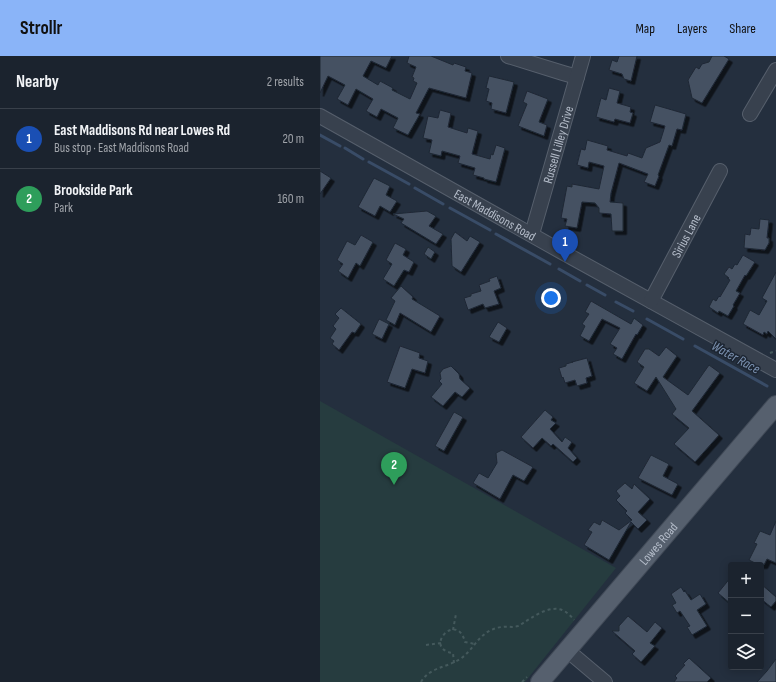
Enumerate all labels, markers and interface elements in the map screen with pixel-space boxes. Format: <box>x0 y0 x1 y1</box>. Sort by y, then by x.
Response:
text: Strollr <box>20 17 62 40</box>
text: Map <box>635 20 655 37</box>
text: Layers <box>677 20 707 37</box>
text: Share <box>729 20 756 37</box>
text: Nearby <box>16 72 59 92</box>
text: 2 results <box>267 74 304 90</box>
street label: Russell Lilley Drive <box>540 104 577 185</box>
text: East Maddisons Rd near Lowes Rd <box>54 121 230 140</box>
text: 1 <box>26 131 32 147</box>
text: 20 m <box>282 131 304 147</box>
text: Bus stop · East Maddisons Road <box>54 140 189 156</box>
text: Brookside Park <box>54 181 133 200</box>
street label: East Maddisons Road <box>451 186 538 245</box>
text: 2 <box>26 191 32 207</box>
text: 160 m <box>278 191 304 207</box>
text: Park <box>54 200 73 216</box>
street label: Sirius Lane <box>668 212 705 261</box>
pin: 1 <box>552 229 578 262</box>
your location <box>541 288 561 308</box>
water label: Water Race <box>709 337 763 378</box>
pin: 2 <box>381 452 407 485</box>
street label: Lowes Road <box>636 520 681 569</box>
map controls <box>728 562 764 670</box>
button: + <box>728 562 764 598</box>
button: − <box>728 598 764 634</box>
button: layers <box>728 634 764 670</box>

